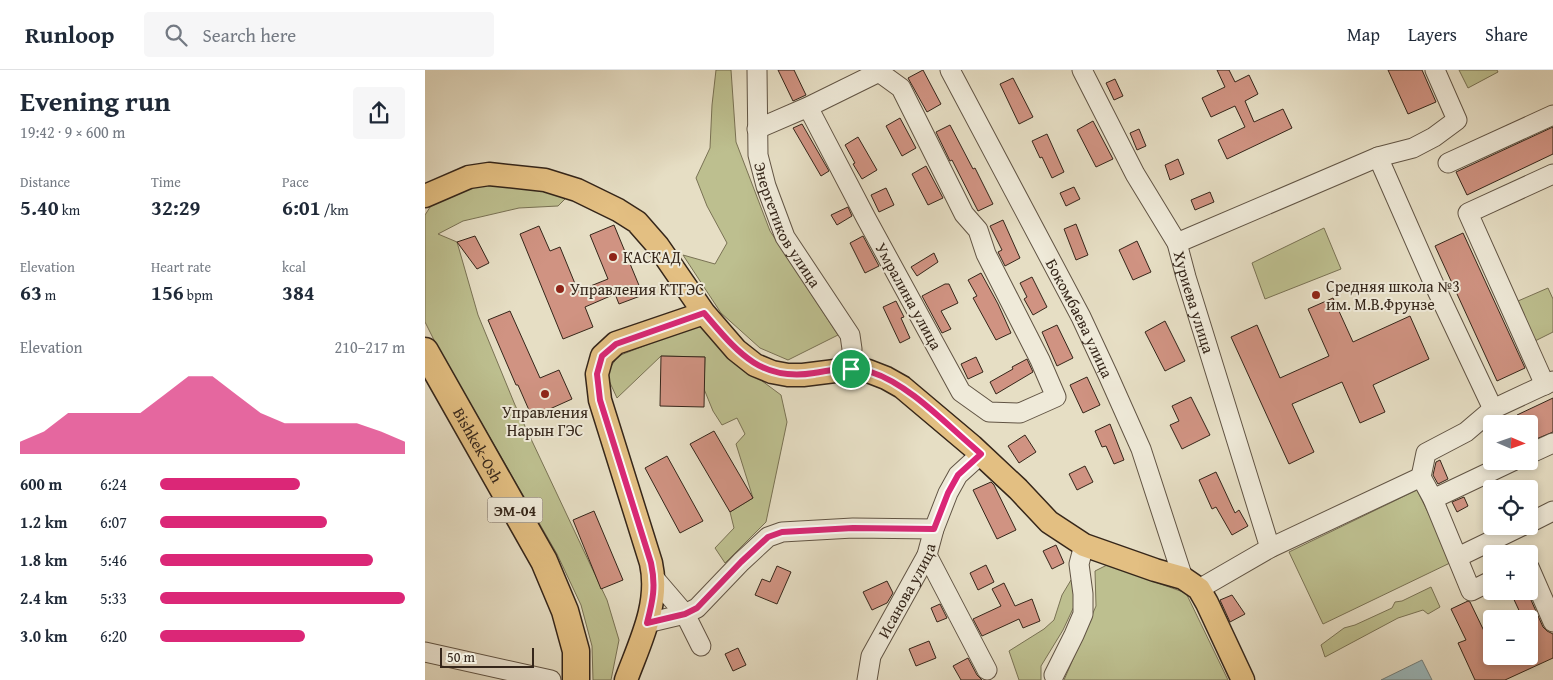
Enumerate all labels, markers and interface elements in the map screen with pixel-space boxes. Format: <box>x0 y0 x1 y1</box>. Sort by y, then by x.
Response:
search box <box>144 12 494 57</box>
text: Runloop <box>25 17 114 52</box>
icon: search <box>162 21 190 49</box>
text: Search here <box>202 21 296 49</box>
text: Map <box>1347 21 1380 48</box>
text: Layers <box>1408 21 1457 48</box>
text: Share <box>1485 21 1528 48</box>
text: Evening run <box>20 80 171 121</box>
button: share <box>353 87 405 139</box>
text: 19:42 · 9 × 600 m <box>20 120 125 144</box>
street label: Энергетиков улица <box>748 159 827 292</box>
text: Distance <box>20 172 70 192</box>
text: Time <box>151 172 181 192</box>
text: Pace <box>282 172 309 192</box>
text: 5.40 <box>20 192 59 223</box>
text: 32:29 <box>151 192 200 223</box>
text: 6:01 <box>282 192 321 223</box>
text: km <box>59 200 80 220</box>
text: /km <box>321 200 349 220</box>
street label: Умралина улица <box>870 238 949 354</box>
place label: КАСКАД <box>623 245 681 269</box>
street label: Хуриева улица <box>1168 248 1221 357</box>
marker: КАСКАД <box>607 251 619 263</box>
street label: Бокомбаева улица <box>1040 254 1120 382</box>
text: Elevation <box>20 257 75 277</box>
text: Heart rate <box>151 257 211 277</box>
text: kcal <box>282 257 306 277</box>
place label: Средняя школа №3 им. М.В.Фрунзе <box>1326 274 1460 316</box>
text: 63 <box>20 277 42 308</box>
text: 156 <box>151 277 184 308</box>
text: 384 <box>282 277 315 308</box>
place label: Управления КТГЭС <box>570 277 704 301</box>
marker: Управления КТГЭС <box>554 283 566 295</box>
text: m <box>42 285 56 305</box>
text: bpm <box>184 285 213 305</box>
marker: Средняя школа №3 им. М.В.Фрунзе <box>1310 289 1322 301</box>
text: Elevation <box>20 335 83 359</box>
text: 210–217 m <box>335 335 405 359</box>
pin <box>830 348 872 390</box>
icon: arrive <box>837 355 865 383</box>
marker: Управления Нарын ГЭС <box>539 388 551 400</box>
place label: Управления Нарын ГЭС <box>502 400 588 442</box>
street label: Bishkek-Osh <box>447 403 509 487</box>
north arrow <box>1483 415 1537 470</box>
map controls <box>1483 415 1538 665</box>
text: 600 m <box>20 472 62 496</box>
text: 6:24 <box>100 472 127 496</box>
button: locate <box>1483 480 1538 535</box>
road number: ЭМ-04 <box>487 498 543 522</box>
text: 1.2 km <box>20 510 67 534</box>
text: 6:07 <box>100 510 127 534</box>
street label: Исанова улица <box>871 540 942 642</box>
button: + <box>1483 545 1538 600</box>
text: 1.8 km <box>20 548 67 572</box>
text: 5:46 <box>100 548 127 572</box>
text: 2.4 km <box>20 586 67 610</box>
text: 5:33 <box>100 586 127 610</box>
button: − <box>1483 610 1538 665</box>
text: 3.0 km <box>20 624 67 648</box>
text: 6:20 <box>100 624 127 648</box>
scale bar <box>440 645 534 668</box>
text: 50 m <box>447 647 475 667</box>

